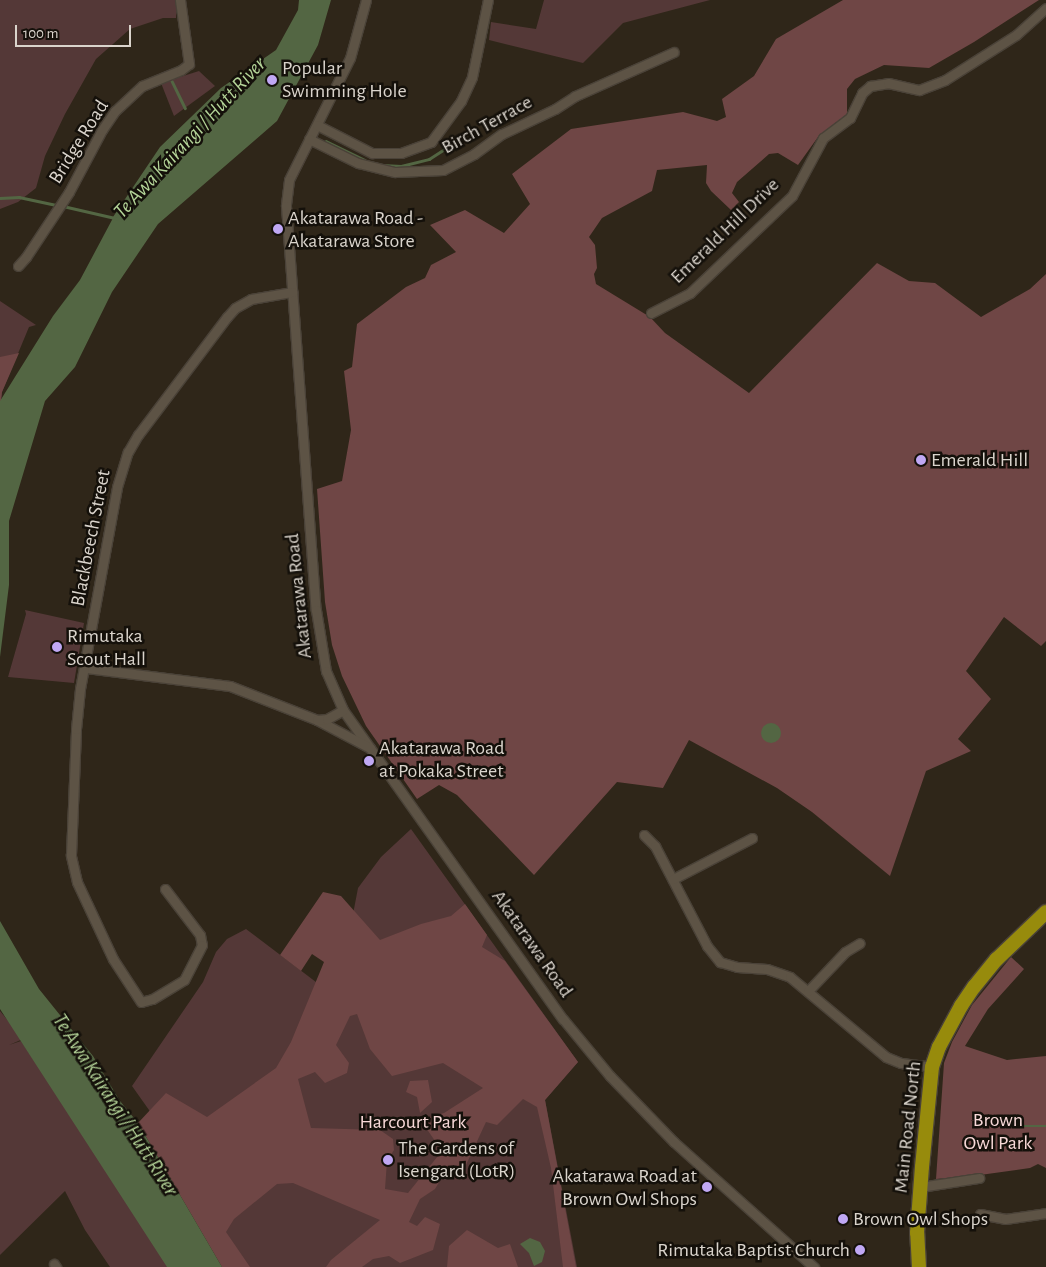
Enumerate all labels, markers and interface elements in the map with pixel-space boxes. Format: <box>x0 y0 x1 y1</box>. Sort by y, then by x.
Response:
scale bar <box>18 15 134 47</box>
text: 100 m <box>23 26 58 41</box>
water label: Te Awa Kairangi / Hutt River <box>108 52 272 224</box>
place label: Popular Swimming Hole <box>282 56 407 103</box>
marker: Popular Swimming Hole <box>266 74 278 86</box>
street label: Birch Terrace <box>437 90 537 160</box>
street label: Bridge Road <box>44 96 114 188</box>
street label: Emerald Hill Drive <box>666 173 784 289</box>
place label: Akatarawa Road - Akatarawa Store <box>288 206 423 253</box>
marker: Akatarawa Road - Akatarawa Store <box>272 223 284 235</box>
place label: Emerald Hill <box>931 448 1028 472</box>
marker: Emerald Hill <box>915 454 927 466</box>
street label: Blackbeech Street <box>66 468 116 608</box>
street label: Akatarawa Road <box>280 532 318 660</box>
place label: Rimutaka Scout Hall <box>67 624 146 671</box>
marker: Rimutaka Scout Hall <box>51 641 63 653</box>
place label: Akatarawa Road at Pokaka Street <box>379 737 505 784</box>
marker: Akatarawa Road at Pokaka Street <box>363 755 375 767</box>
street label: Akatarawa Road <box>486 886 578 1002</box>
water label: Te Awa Kairangi / Hutt River <box>47 1009 183 1201</box>
street label: Main Road North <box>889 1060 927 1194</box>
park label: Brown Owl Park <box>964 1108 1032 1155</box>
park label: Harcourt Park <box>360 1110 466 1134</box>
place label: The Gardens of Isengard (LotR) <box>398 1136 515 1183</box>
marker: The Gardens of Isengard (LotR) <box>382 1154 394 1166</box>
place label: Akatarawa Road at Brown Owl Shops <box>552 1164 697 1211</box>
marker: Akatarawa Road at Brown Owl Shops <box>701 1181 713 1193</box>
place label: Brown Owl Shops <box>853 1207 988 1231</box>
marker: Brown Owl Shops <box>837 1213 849 1225</box>
place label: Rimutaka Baptist Church <box>657 1238 850 1262</box>
marker: Rimutaka Baptist Church <box>854 1244 866 1256</box>

